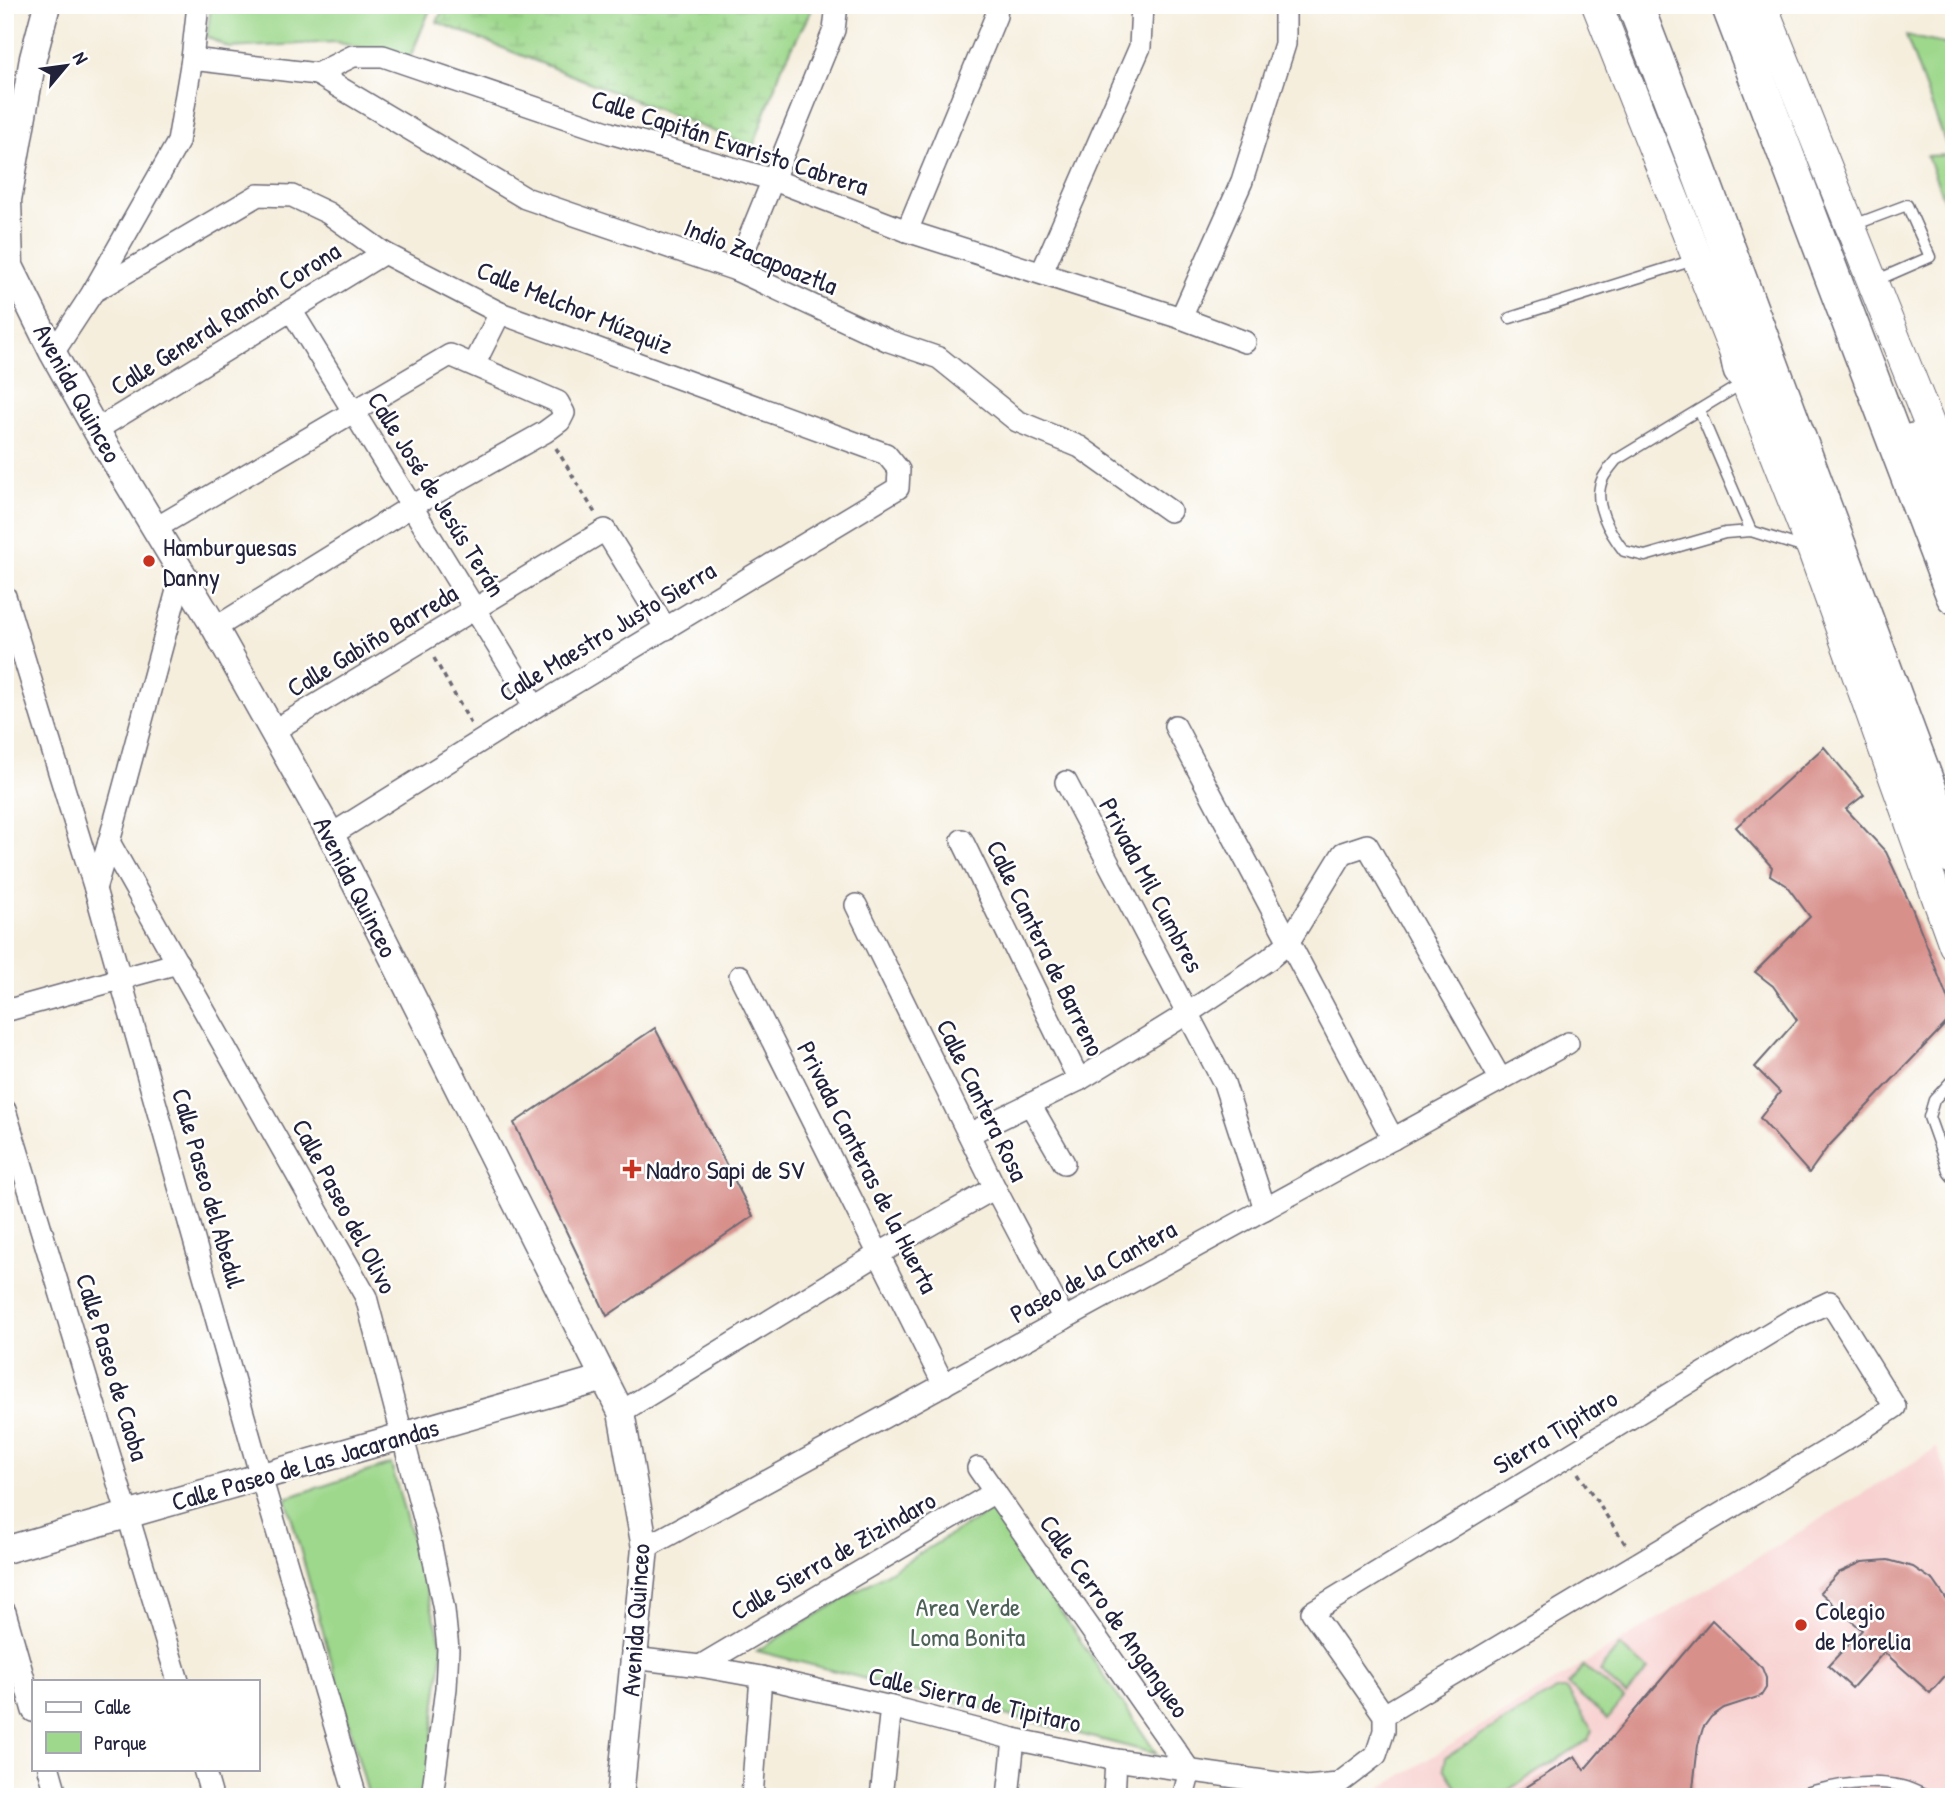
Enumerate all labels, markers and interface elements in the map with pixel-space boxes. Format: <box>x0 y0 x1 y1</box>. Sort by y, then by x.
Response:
north arrow <box>32 32 102 102</box>
text: N <box>67 47 95 68</box>
street label: Calle Capitán Evaristo Cabrera <box>587 81 873 203</box>
street label: Indio Zacapoaztla <box>679 209 843 303</box>
street label: Calle General Ramón Corona <box>103 233 347 403</box>
street label: Calle Melchor Múzquiz <box>472 252 678 362</box>
street label: Avenida Quinceo <box>26 317 130 469</box>
street label: Calle José de Jesús Terán <box>360 385 514 603</box>
place label: Hamburguesas Danny <box>163 529 297 594</box>
street label: Calle Maestro Justo Sierra <box>492 552 722 710</box>
marker: Hamburguesas Danny <box>141 553 157 569</box>
street label: Calle Gabiño Barreda <box>280 575 464 705</box>
street label: Privada Mil Cumbres <box>1091 792 1213 978</box>
street label: Avenida Quinceo <box>306 811 406 963</box>
street label: Calle Cantera de Barreno <box>979 834 1113 1062</box>
street label: Calle Cantera Rosa <box>929 1013 1037 1187</box>
street label: Privada Canteras de la Huerta <box>789 1035 947 1299</box>
street label: Calle Paseo del Abedul <box>164 1084 254 1292</box>
street label: Calle Paseo del Olivo <box>284 1113 406 1299</box>
place label: Nadro Sapi de SV <box>646 1152 805 1187</box>
marker: Nadro Sapi de SV <box>624 1161 640 1177</box>
street label: Paseo de la Cantera <box>1004 1211 1182 1331</box>
street label: Calle Paseo de Caoba <box>68 1269 158 1465</box>
street label: Sierra Tipitaro <box>1486 1380 1624 1482</box>
street label: Calle Paseo de Las Jacarandas <box>167 1409 443 1519</box>
street label: Calle Sierra de Zizindaro <box>724 1482 942 1628</box>
street label: Calle Cerro de Angangueo <box>1032 1508 1198 1724</box>
street label: Avenida Quinceo <box>612 1542 658 1698</box>
park label: Area Verde Loma Bonita <box>911 1589 1025 1654</box>
place label: Colegio de Morelia <box>1815 1593 1911 1658</box>
marker: Colegio de Morelia <box>1793 1617 1809 1633</box>
street label: Calle Sierra de Tipitaro <box>865 1658 1085 1740</box>
legend <box>32 1680 259 1770</box>
text: Calle <box>94 1692 131 1721</box>
text: Parque <box>94 1728 147 1757</box>

